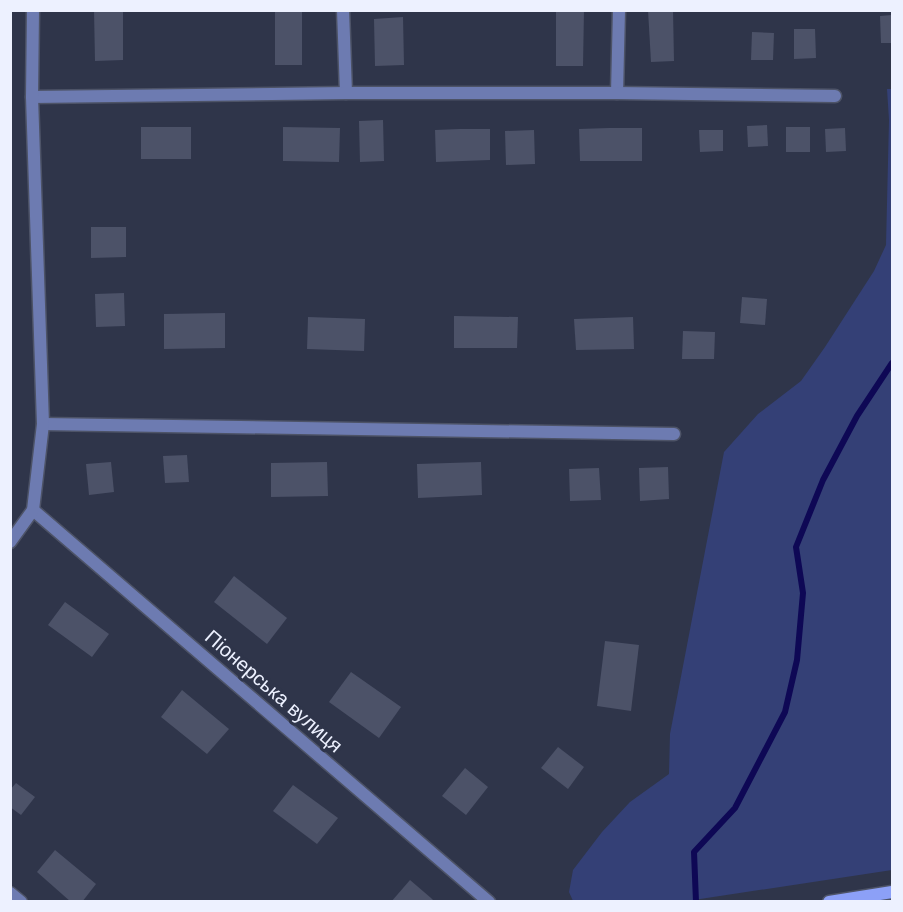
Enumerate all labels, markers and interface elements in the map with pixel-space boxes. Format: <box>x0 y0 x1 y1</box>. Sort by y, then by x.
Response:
street label: Піонерська вулиця <box>201 625 347 757</box>

